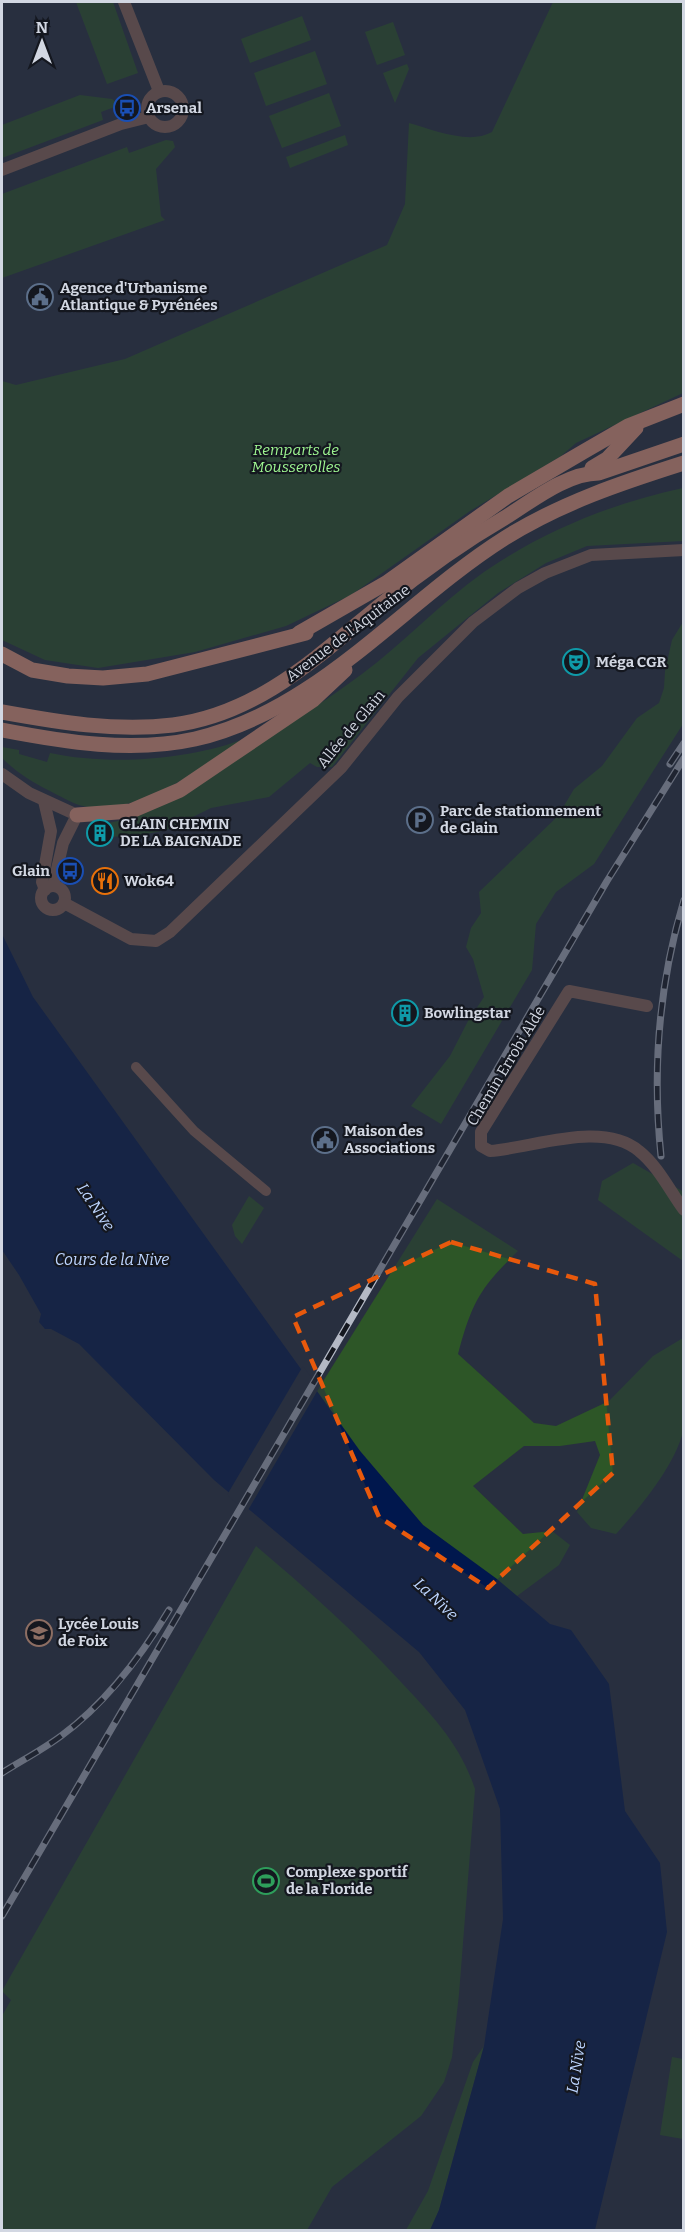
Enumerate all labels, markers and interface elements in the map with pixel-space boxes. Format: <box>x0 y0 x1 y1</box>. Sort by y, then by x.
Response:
north arrow <box>12 12 72 72</box>
text: N <box>36 18 48 37</box>
bus stop icon: Arsenal <box>112 93 142 123</box>
place label: Arsenal <box>146 99 202 117</box>
place label: Agence d'Urbanisme Atlantique & Pyrénées <box>60 279 218 314</box>
public building icon: Agence d'Urbanisme Atlantique & Pyrénées <box>25 282 55 312</box>
park label: Remparts de Mousserolles <box>252 441 341 476</box>
street label: Avenue de l'Aquitaine <box>283 581 413 685</box>
theatre icon: Méga CGR <box>561 647 591 677</box>
place label: Méga CGR <box>596 653 667 671</box>
street label: Allée de Glain <box>313 686 389 771</box>
place label: Parc de stationnement de Glain <box>440 802 601 837</box>
parking icon: Parc de stationnement de Glain <box>405 805 435 835</box>
place label: GLAIN CHEMIN DE LA BAIGNADE <box>120 815 241 850</box>
building icon: GLAIN CHEMIN DE LA BAIGNADE <box>85 818 115 848</box>
bus stop icon: Glain <box>55 856 85 886</box>
place label: Glain <box>12 862 50 880</box>
restaurant icon: Wok64 <box>90 866 120 896</box>
place label: Wok64 <box>124 872 174 890</box>
building icon: Bowlingstar <box>390 998 420 1028</box>
street label: Chemin Errobi Alde <box>463 1003 549 1129</box>
place label: Bowlingstar <box>424 1004 511 1022</box>
place label: Maison des Associations <box>344 1122 435 1157</box>
public building icon: Maison des Associations <box>310 1125 340 1155</box>
water label: La Nive <box>73 1180 119 1234</box>
water label: Cours de la Nive <box>55 1250 169 1269</box>
water label: La Nive <box>410 1574 462 1624</box>
place label: Lycée Louis de Foix <box>58 1615 139 1650</box>
school or university icon: Lycée Louis de Foix <box>24 1618 54 1648</box>
place label: Complexe sportif de la Floride <box>286 1863 409 1898</box>
sports icon: Complexe sportif de la Floride <box>251 1866 281 1896</box>
water label: La Nive <box>562 2039 590 2095</box>

